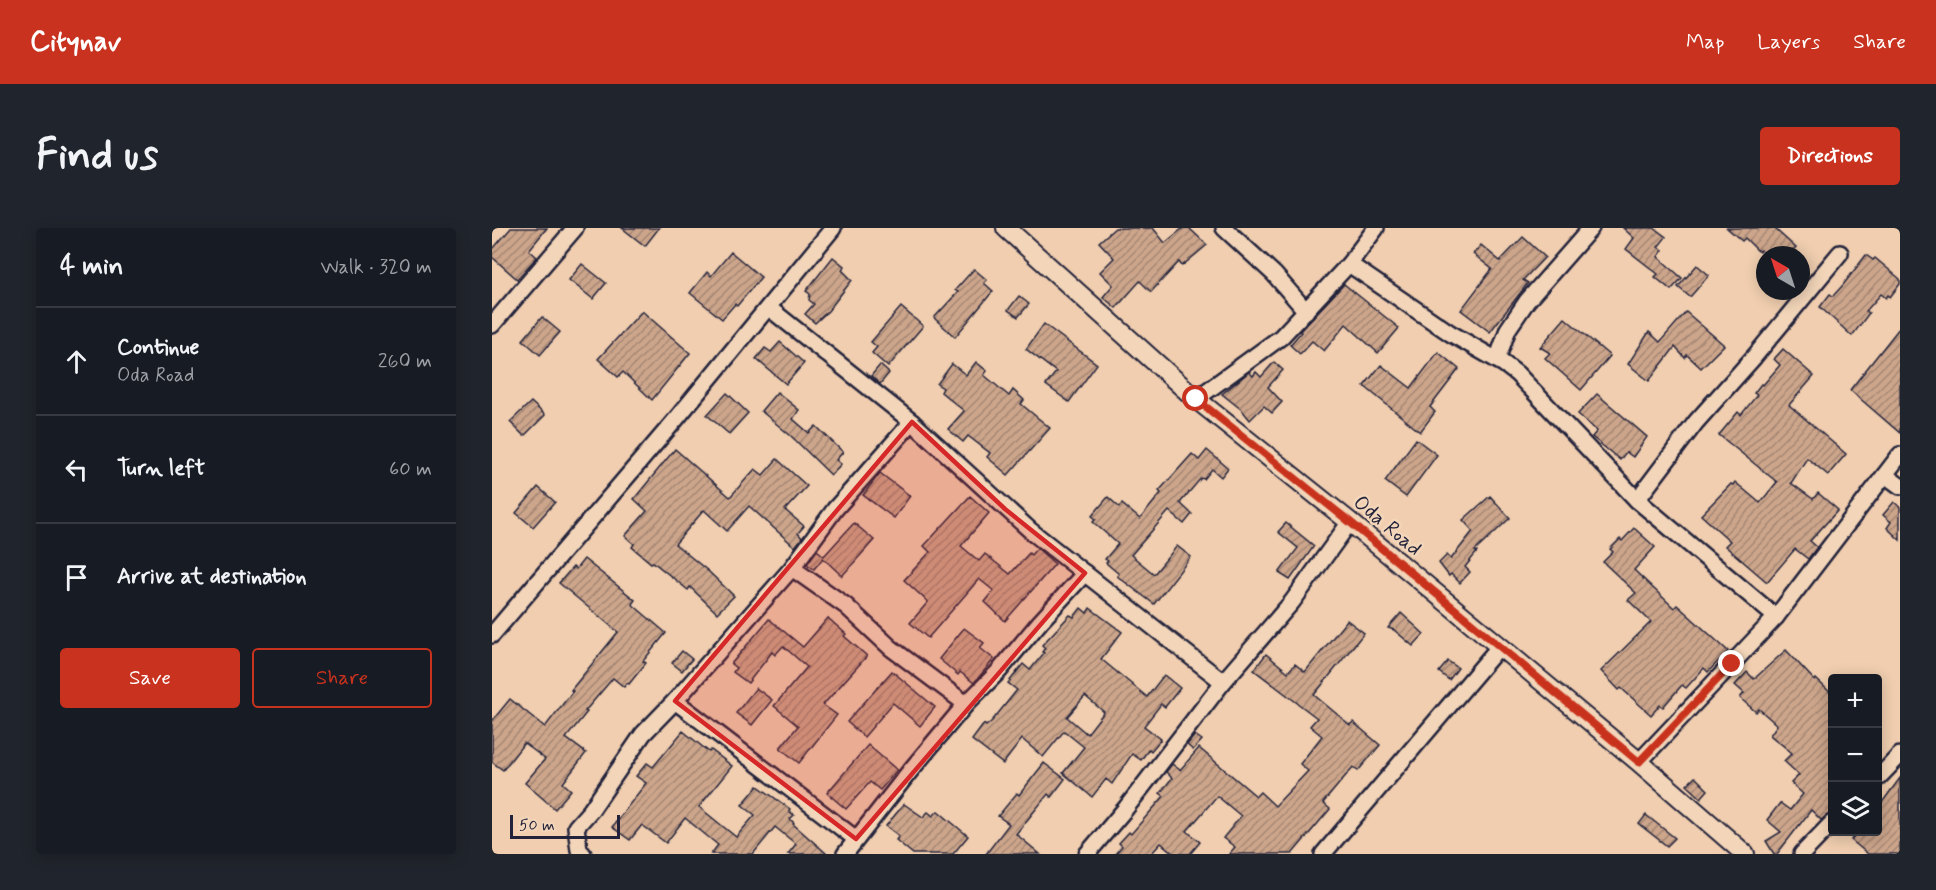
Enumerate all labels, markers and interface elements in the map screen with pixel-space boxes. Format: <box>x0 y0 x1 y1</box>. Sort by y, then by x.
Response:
text: Citynav <box>30 24 121 61</box>
text: Map <box>1686 28 1724 56</box>
text: Layers <box>1757 28 1820 56</box>
text: Share <box>1853 28 1906 56</box>
button: Directions <box>1760 127 1900 185</box>
text: Find us <box>36 129 158 184</box>
north arrow <box>1756 246 1810 300</box>
text: 4 min <box>60 250 123 284</box>
text: Walk · 320 m <box>320 254 432 281</box>
text: Continue <box>117 334 199 362</box>
icon: ahead <box>60 345 93 378</box>
text: 260 m <box>378 348 432 375</box>
text: Oda Road <box>117 362 195 389</box>
route start <box>1182 385 1208 411</box>
icon: left <box>60 453 93 486</box>
text: Turn left <box>117 455 205 483</box>
text: 60 m <box>389 456 432 483</box>
street label: Oda Road <box>1347 489 1428 563</box>
icon: arrive <box>60 561 93 594</box>
text: Arrive at destination <box>117 563 307 591</box>
button: Save <box>60 648 240 708</box>
button: Share <box>252 648 432 708</box>
route end <box>1718 650 1744 676</box>
map controls <box>1828 674 1882 836</box>
button: + <box>1828 674 1882 728</box>
button: − <box>1828 728 1882 782</box>
button: layers <box>1828 782 1882 836</box>
scale bar <box>510 812 620 840</box>
text: 50 m <box>519 815 555 836</box>

